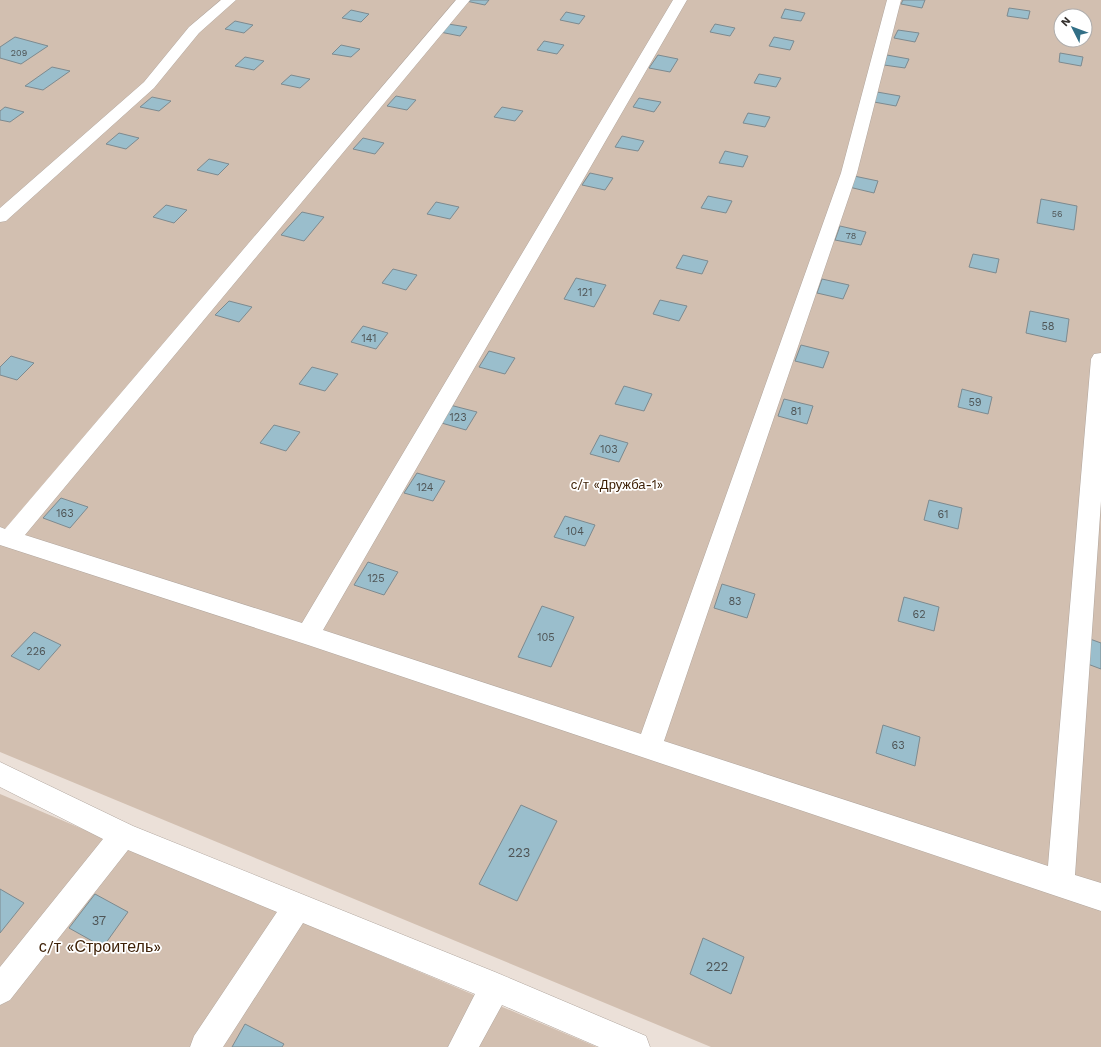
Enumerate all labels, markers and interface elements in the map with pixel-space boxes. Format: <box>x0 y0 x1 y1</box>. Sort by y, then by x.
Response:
north arrow <box>1053 8 1093 48</box>
text: N <box>1058 14 1073 29</box>
house number: 209 <box>11 48 27 58</box>
house number: 56 <box>1052 209 1062 219</box>
house number: 78 <box>846 231 856 241</box>
house number: 121 <box>578 286 593 299</box>
house number: 58 <box>1041 320 1055 333</box>
house number: 141 <box>361 332 377 345</box>
house number: 59 <box>968 396 982 409</box>
house number: 81 <box>790 405 802 418</box>
house number: 123 <box>449 411 467 424</box>
house number: 103 <box>600 443 618 456</box>
park label: с/т «Дружба-1» <box>571 477 663 492</box>
house number: 124 <box>416 481 434 494</box>
house number: 163 <box>56 507 74 520</box>
house number: 61 <box>938 508 948 521</box>
house number: 104 <box>566 525 584 538</box>
house number: 125 <box>367 572 385 585</box>
house number: 83 <box>729 595 741 608</box>
house number: 62 <box>912 608 926 621</box>
house number: 105 <box>537 631 555 644</box>
house number: 226 <box>26 645 46 658</box>
house number: 63 <box>891 739 905 752</box>
house number: 223 <box>508 845 530 860</box>
house number: 37 <box>92 913 106 928</box>
park label: с/т «Строитель» <box>39 937 161 956</box>
house number: 222 <box>706 959 728 974</box>

